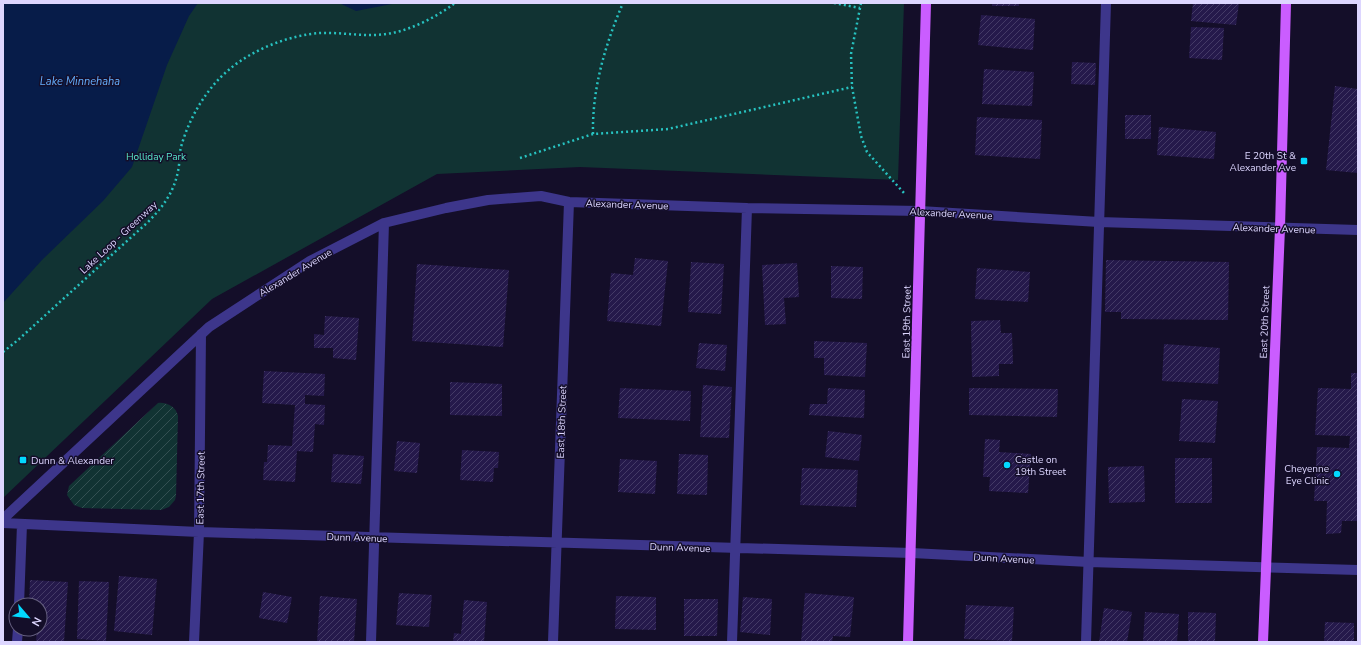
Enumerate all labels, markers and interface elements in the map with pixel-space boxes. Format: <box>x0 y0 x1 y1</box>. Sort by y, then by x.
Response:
water label: Lake Minnehaha <box>40 74 120 89</box>
place label: E 20th St & Alexander Ave <box>1230 149 1296 175</box>
park label: Holliday Park <box>126 150 187 164</box>
marker: E 20th St & Alexander Ave <box>1299 156 1309 166</box>
street label: Alexander Avenue <box>585 197 669 213</box>
street label: Lake Loop - Greenway <box>77 198 161 277</box>
street label: Alexander Avenue <box>909 205 993 223</box>
street label: Alexander Avenue <box>1232 221 1316 237</box>
street label: Alexander Avenue <box>256 245 335 300</box>
street label: East 19th Street <box>899 285 915 359</box>
street label: East 20th Street <box>1257 285 1273 359</box>
street label: East 18th Street <box>554 385 570 459</box>
street label: East 17th Street <box>193 451 209 525</box>
place label: Castle on 19th Street <box>1015 453 1067 479</box>
place label: Dunn & Alexander <box>31 454 114 468</box>
marker: Dunn & Alexander <box>18 455 28 465</box>
marker: Castle on 19th Street <box>1002 460 1012 470</box>
place label: Cheyenne Eye Clinic <box>1284 462 1329 488</box>
marker: Cheyenne Eye Clinic <box>1332 469 1342 479</box>
street label: Dunn Avenue <box>326 530 388 546</box>
street label: Dunn Avenue <box>649 540 711 556</box>
street label: Dunn Avenue <box>973 550 1035 568</box>
north arrow <box>8 597 48 637</box>
text: N <box>28 614 45 629</box>

